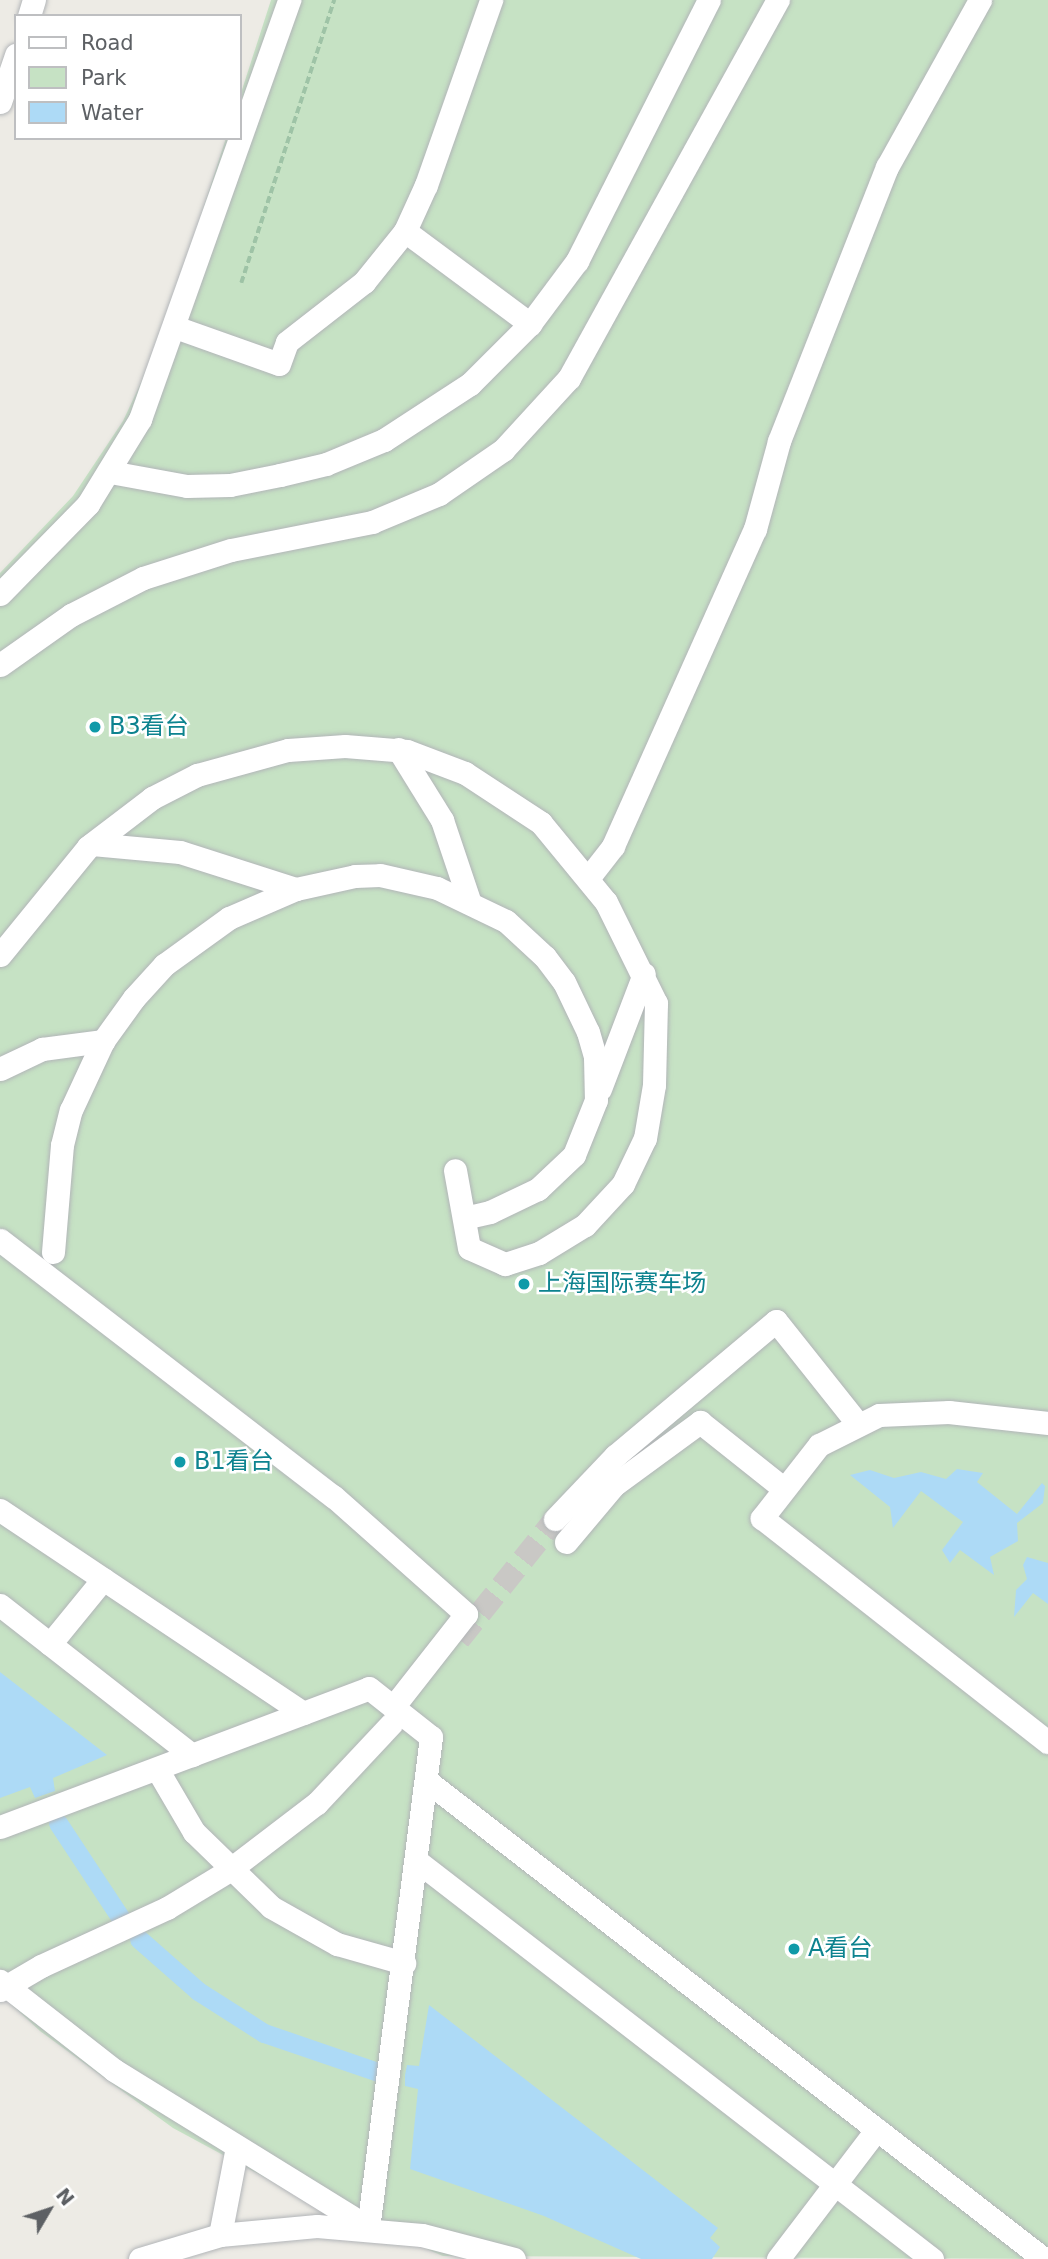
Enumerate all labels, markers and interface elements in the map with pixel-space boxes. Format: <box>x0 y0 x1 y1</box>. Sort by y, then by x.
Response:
legend <box>14 14 242 140</box>
text: Road <box>81 31 134 55</box>
text: Park <box>81 66 126 90</box>
text: Water <box>81 101 143 125</box>
place label: B3看台 <box>109 713 189 741</box>
marker: B3看台 <box>87 719 103 735</box>
place label: 上海国际赛车场 <box>538 1270 706 1298</box>
marker: 上海国际赛车场 <box>516 1276 532 1292</box>
place label: B1看台 <box>194 1448 274 1476</box>
marker: B1看台 <box>172 1454 188 1470</box>
place label: A看台 <box>808 1935 872 1963</box>
marker: A看台 <box>786 1941 802 1957</box>
north arrow <box>14 2175 84 2245</box>
text: N <box>52 2184 79 2210</box>

